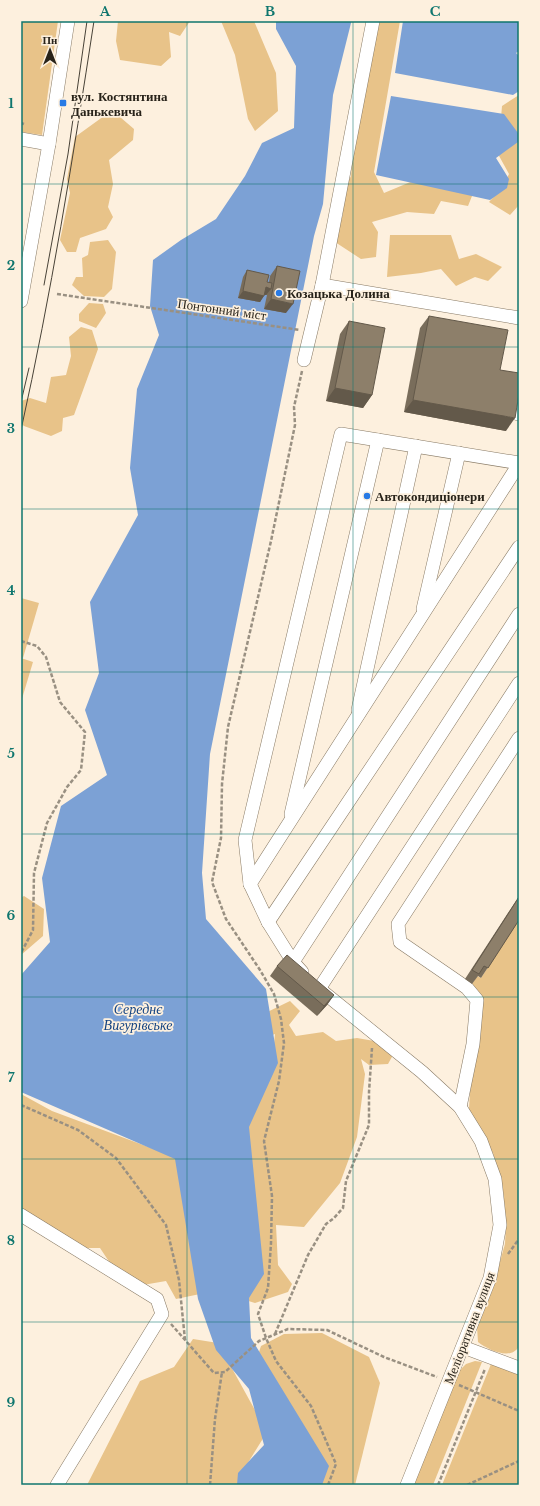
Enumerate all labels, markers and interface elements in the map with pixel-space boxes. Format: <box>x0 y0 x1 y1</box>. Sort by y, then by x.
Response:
text: A <box>99 3 111 20</box>
text: B <box>265 3 275 20</box>
text: C <box>430 3 441 20</box>
north arrow <box>30 30 70 70</box>
text: Пн <box>43 33 58 47</box>
place label: вул. Костянтина Данькевича <box>71 88 168 120</box>
text: 1 <box>8 95 14 112</box>
marker: вул. Костянтина Данькевича <box>58 98 68 108</box>
text: 2 <box>7 257 15 274</box>
place label: Козацька Долина <box>287 285 390 302</box>
marker: Козацька Долина <box>274 288 284 298</box>
street label: Понтонний міст <box>176 295 268 324</box>
text: 3 <box>7 420 15 437</box>
place label: Автокондиціонери <box>375 488 485 505</box>
marker: Автокондиціонери <box>362 491 372 501</box>
text: 4 <box>7 582 16 599</box>
text: 5 <box>7 745 15 762</box>
text: 6 <box>7 907 16 924</box>
water label: Середнє Вигурівське <box>104 1000 172 1034</box>
text: 7 <box>8 1069 15 1086</box>
text: 8 <box>7 1232 15 1249</box>
street label: Меліоративна вулиця <box>440 1270 499 1387</box>
text: 9 <box>7 1394 16 1411</box>

